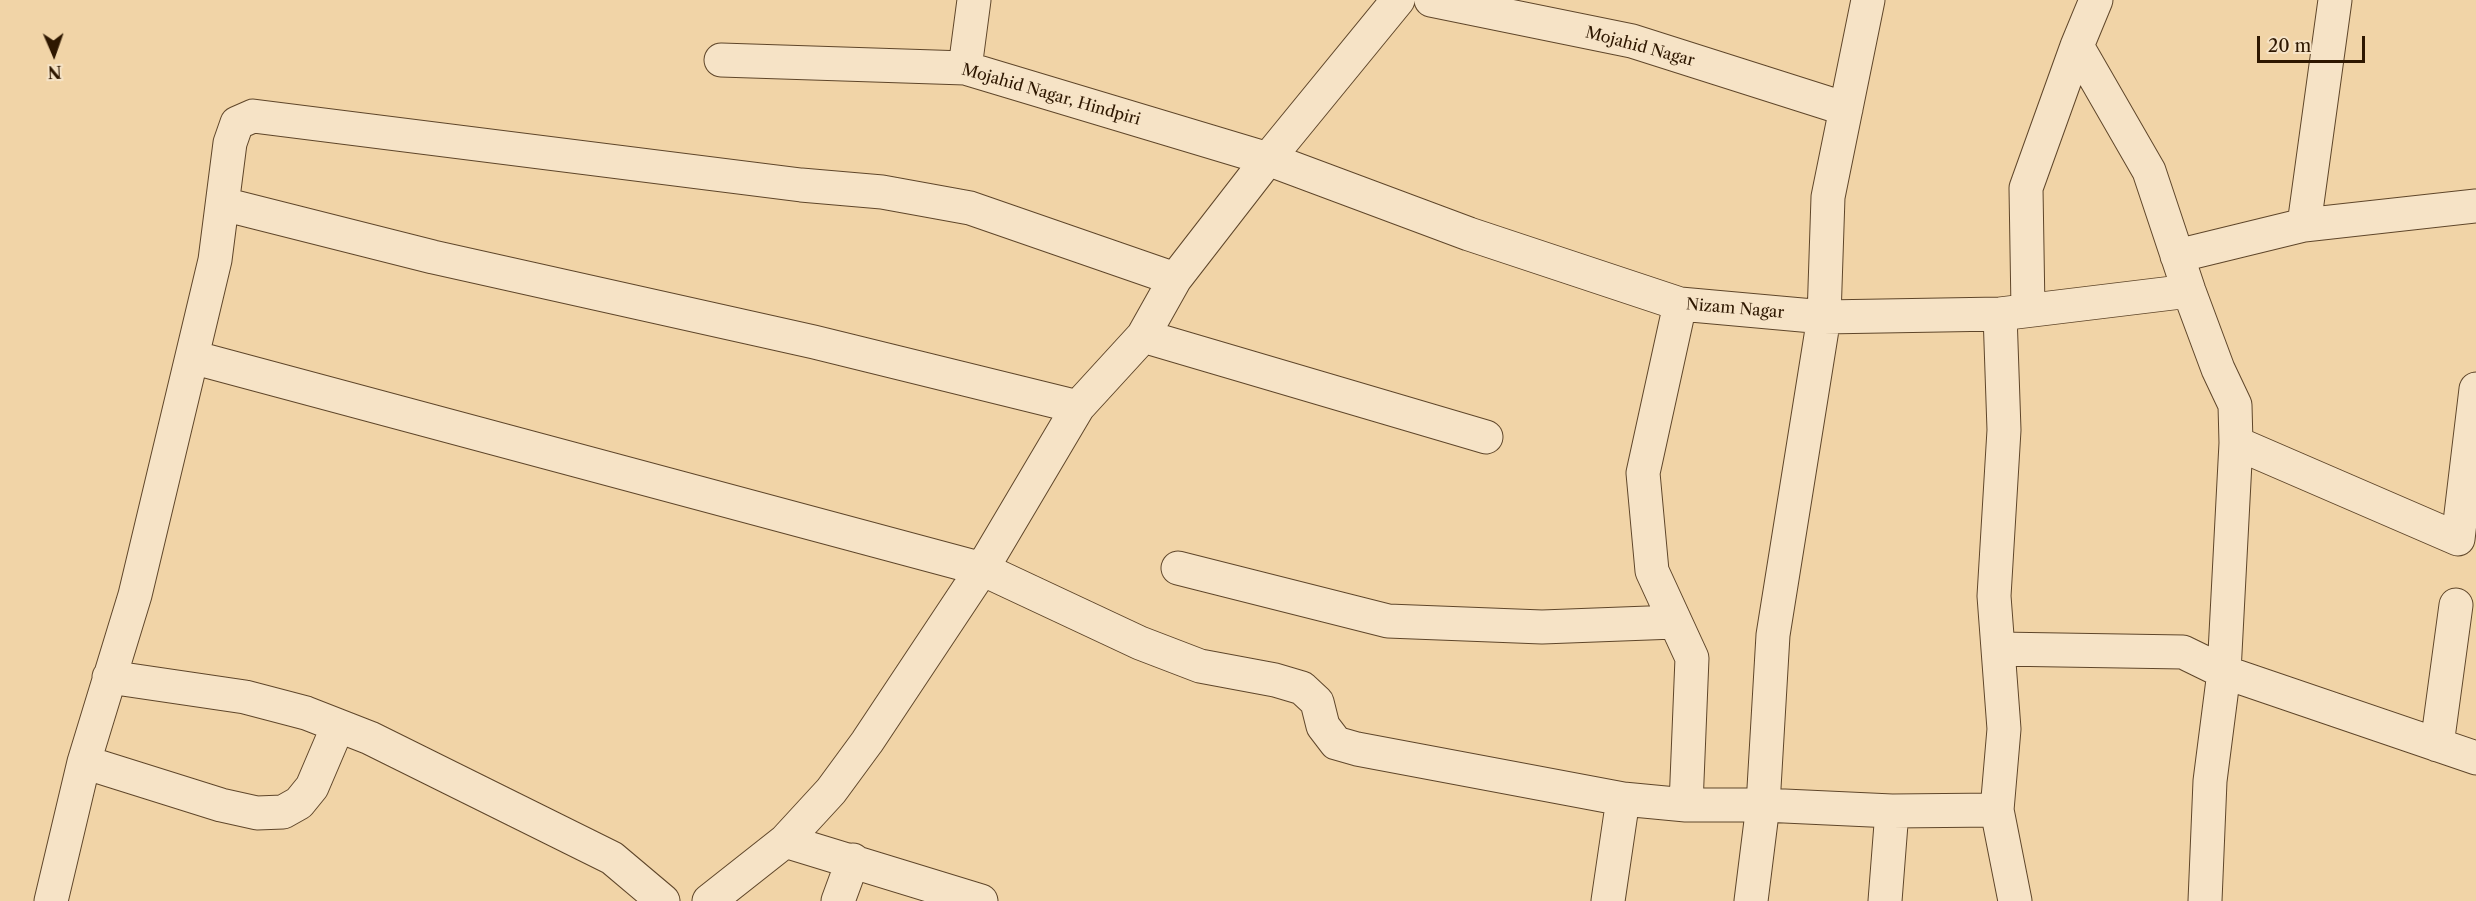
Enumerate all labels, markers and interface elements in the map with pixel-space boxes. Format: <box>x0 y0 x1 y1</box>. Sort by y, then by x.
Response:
street label: Mojahid Nagar <box>1583 23 1697 71</box>
north arrow <box>24 24 84 84</box>
scale bar <box>2260 24 2368 62</box>
text: 20 m <box>2268 35 2311 57</box>
street label: Mojahid Nagar, Hindpiri <box>959 60 1143 130</box>
text: N <box>47 62 62 82</box>
street label: Nizam Nagar <box>1685 295 1785 323</box>

